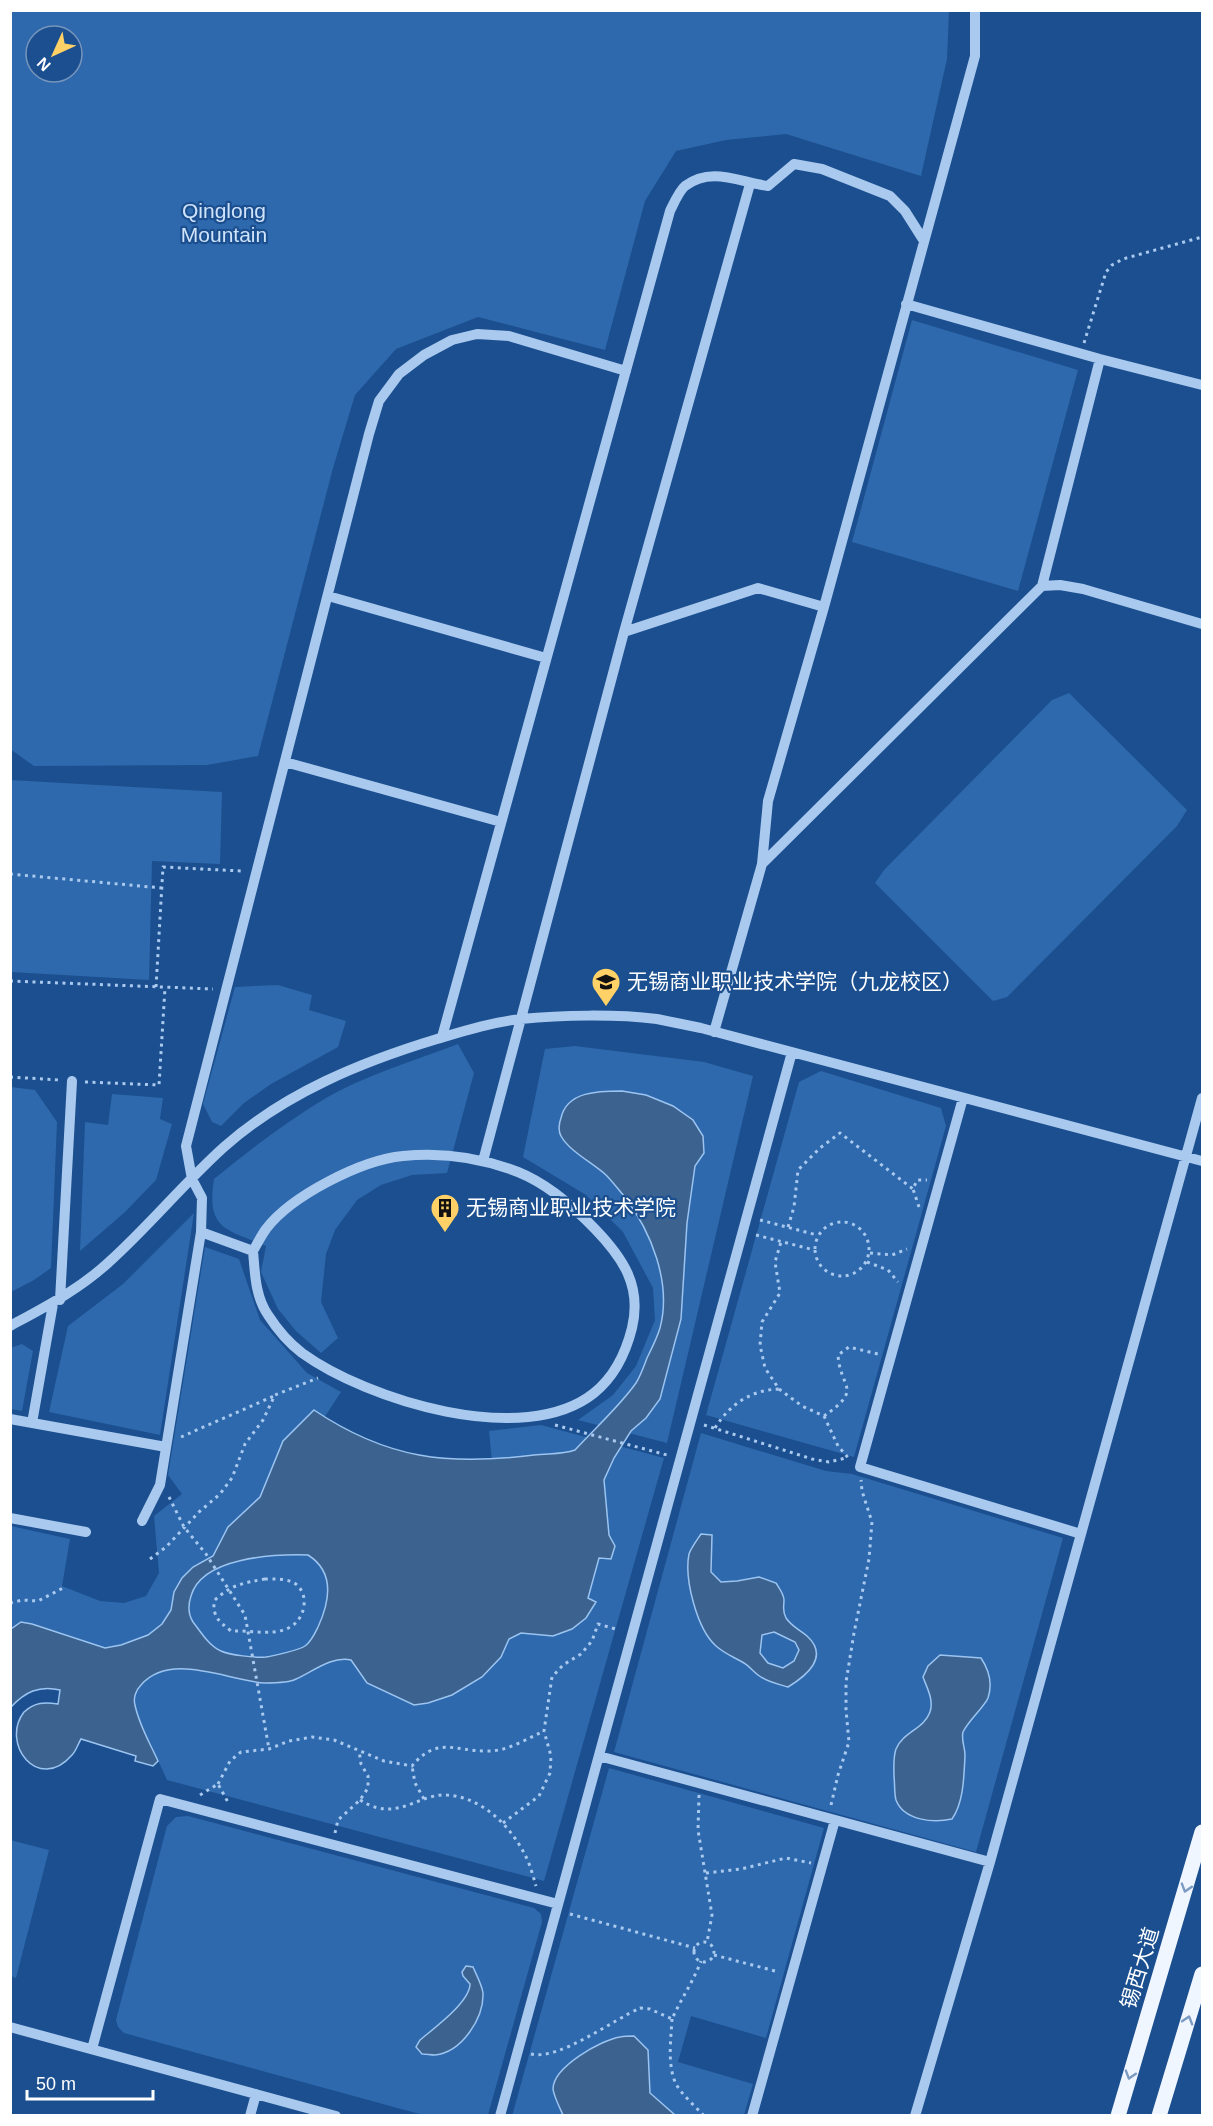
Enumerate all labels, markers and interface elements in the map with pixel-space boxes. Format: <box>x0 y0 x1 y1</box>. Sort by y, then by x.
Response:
north arrow <box>24 24 84 84</box>
text: N <box>34 54 54 74</box>
park label: Qinglong Mountain <box>181 199 267 246</box>
school or university icon: 无锡商业职业技术学院（九龙校区） <box>590 966 622 1008</box>
place label: 无锡商业职业技术学院（九龙校区） <box>627 970 963 993</box>
building icon: 无锡商业职业技术学院 <box>429 1192 461 1234</box>
place label: 无锡商业职业技术学院 <box>466 1196 676 1219</box>
one-way arrow <box>1181 1882 1193 1893</box>
street label: 锡西大道 <box>1116 1924 1163 2011</box>
one-way arrow <box>1181 2015 1194 2025</box>
scale bar <box>27 2063 153 2101</box>
one-way arrow <box>1125 2069 1137 2079</box>
text: 50 m <box>36 2074 76 2094</box>

